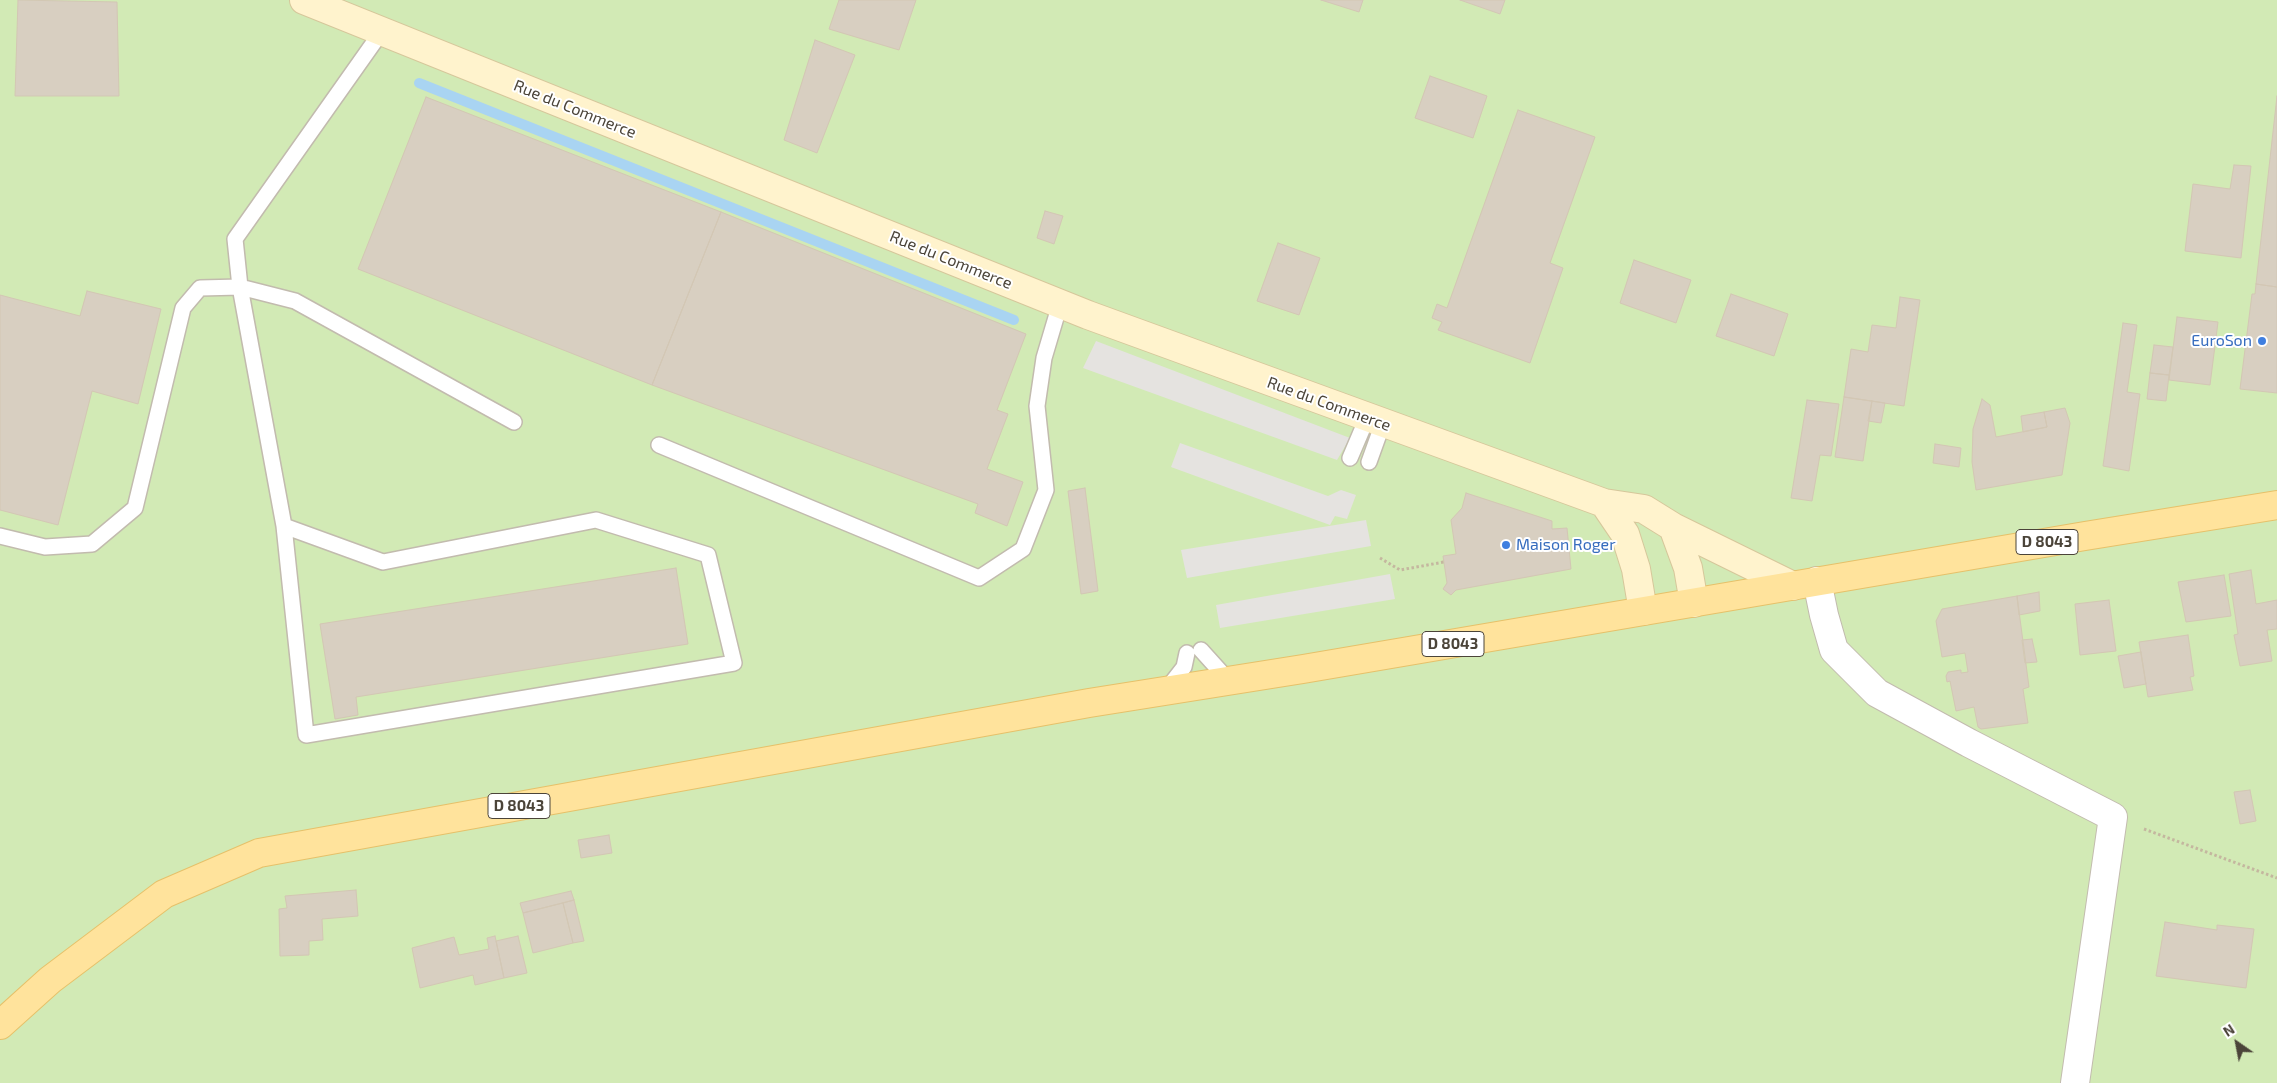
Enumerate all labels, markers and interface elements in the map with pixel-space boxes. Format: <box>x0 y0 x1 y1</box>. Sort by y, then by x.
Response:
street label: Rue du Commerce <box>511 76 639 142</box>
street label: Rue du Commerce <box>887 227 1015 293</box>
place label: EuroSon <box>2191 331 2252 351</box>
marker: EuroSon <box>2256 335 2268 347</box>
street label: Rue du Commerce <box>1264 373 1394 435</box>
road number: D 8043 <box>2016 530 2078 554</box>
place label: Maison Roger <box>1516 535 1616 555</box>
marker: Maison Roger <box>1500 539 1512 551</box>
road number: D 8043 <box>1422 632 1484 656</box>
road number: D 8043 <box>488 794 550 818</box>
north arrow <box>2212 1018 2262 1068</box>
text: N <box>2220 1020 2237 1040</box>

